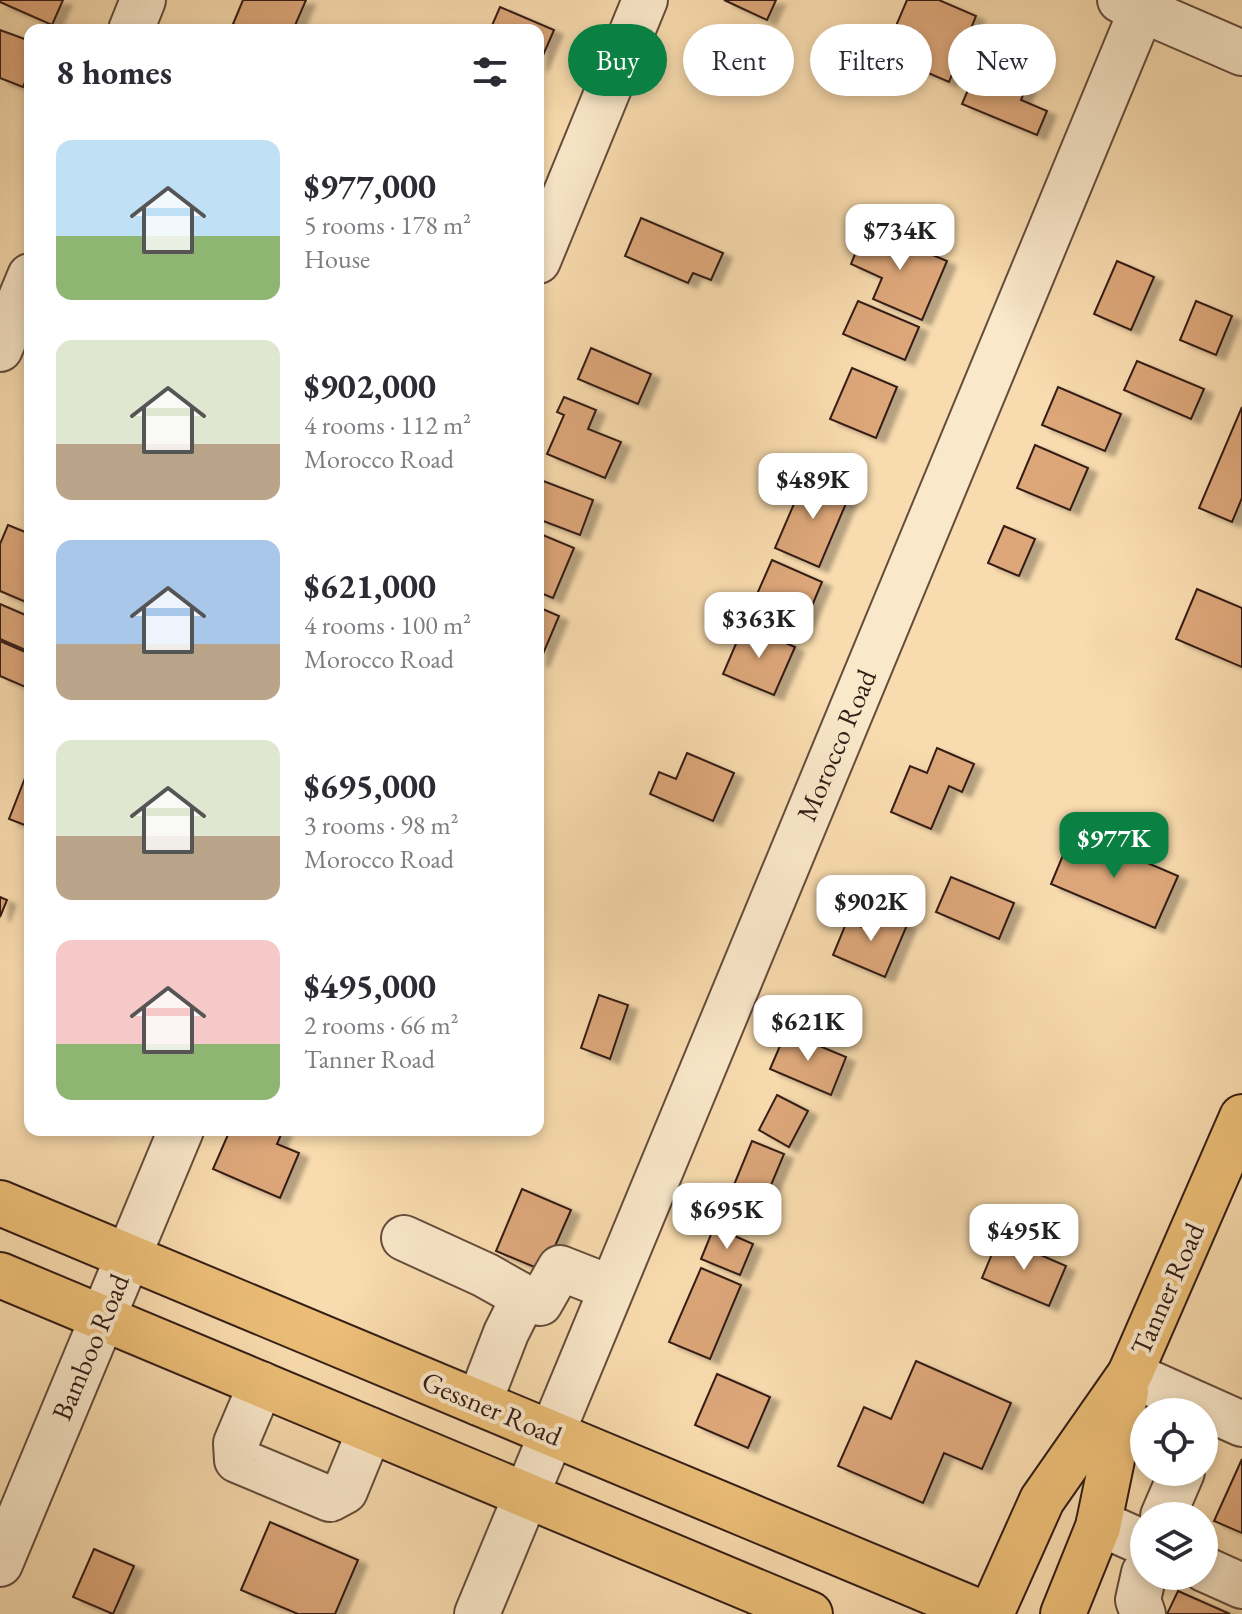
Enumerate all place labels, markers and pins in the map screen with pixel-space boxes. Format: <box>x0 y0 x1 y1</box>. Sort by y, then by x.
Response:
pin: $734K <box>844 204 956 272</box>
pin: $489K <box>757 453 869 521</box>
pin: $363K <box>703 592 815 660</box>
pin: $977K <box>1058 812 1170 880</box>
pin: $902K <box>815 875 927 943</box>
pin: $621K <box>752 995 864 1063</box>
pin: $695K <box>671 1183 783 1251</box>
pin: $495K <box>968 1204 1080 1272</box>

